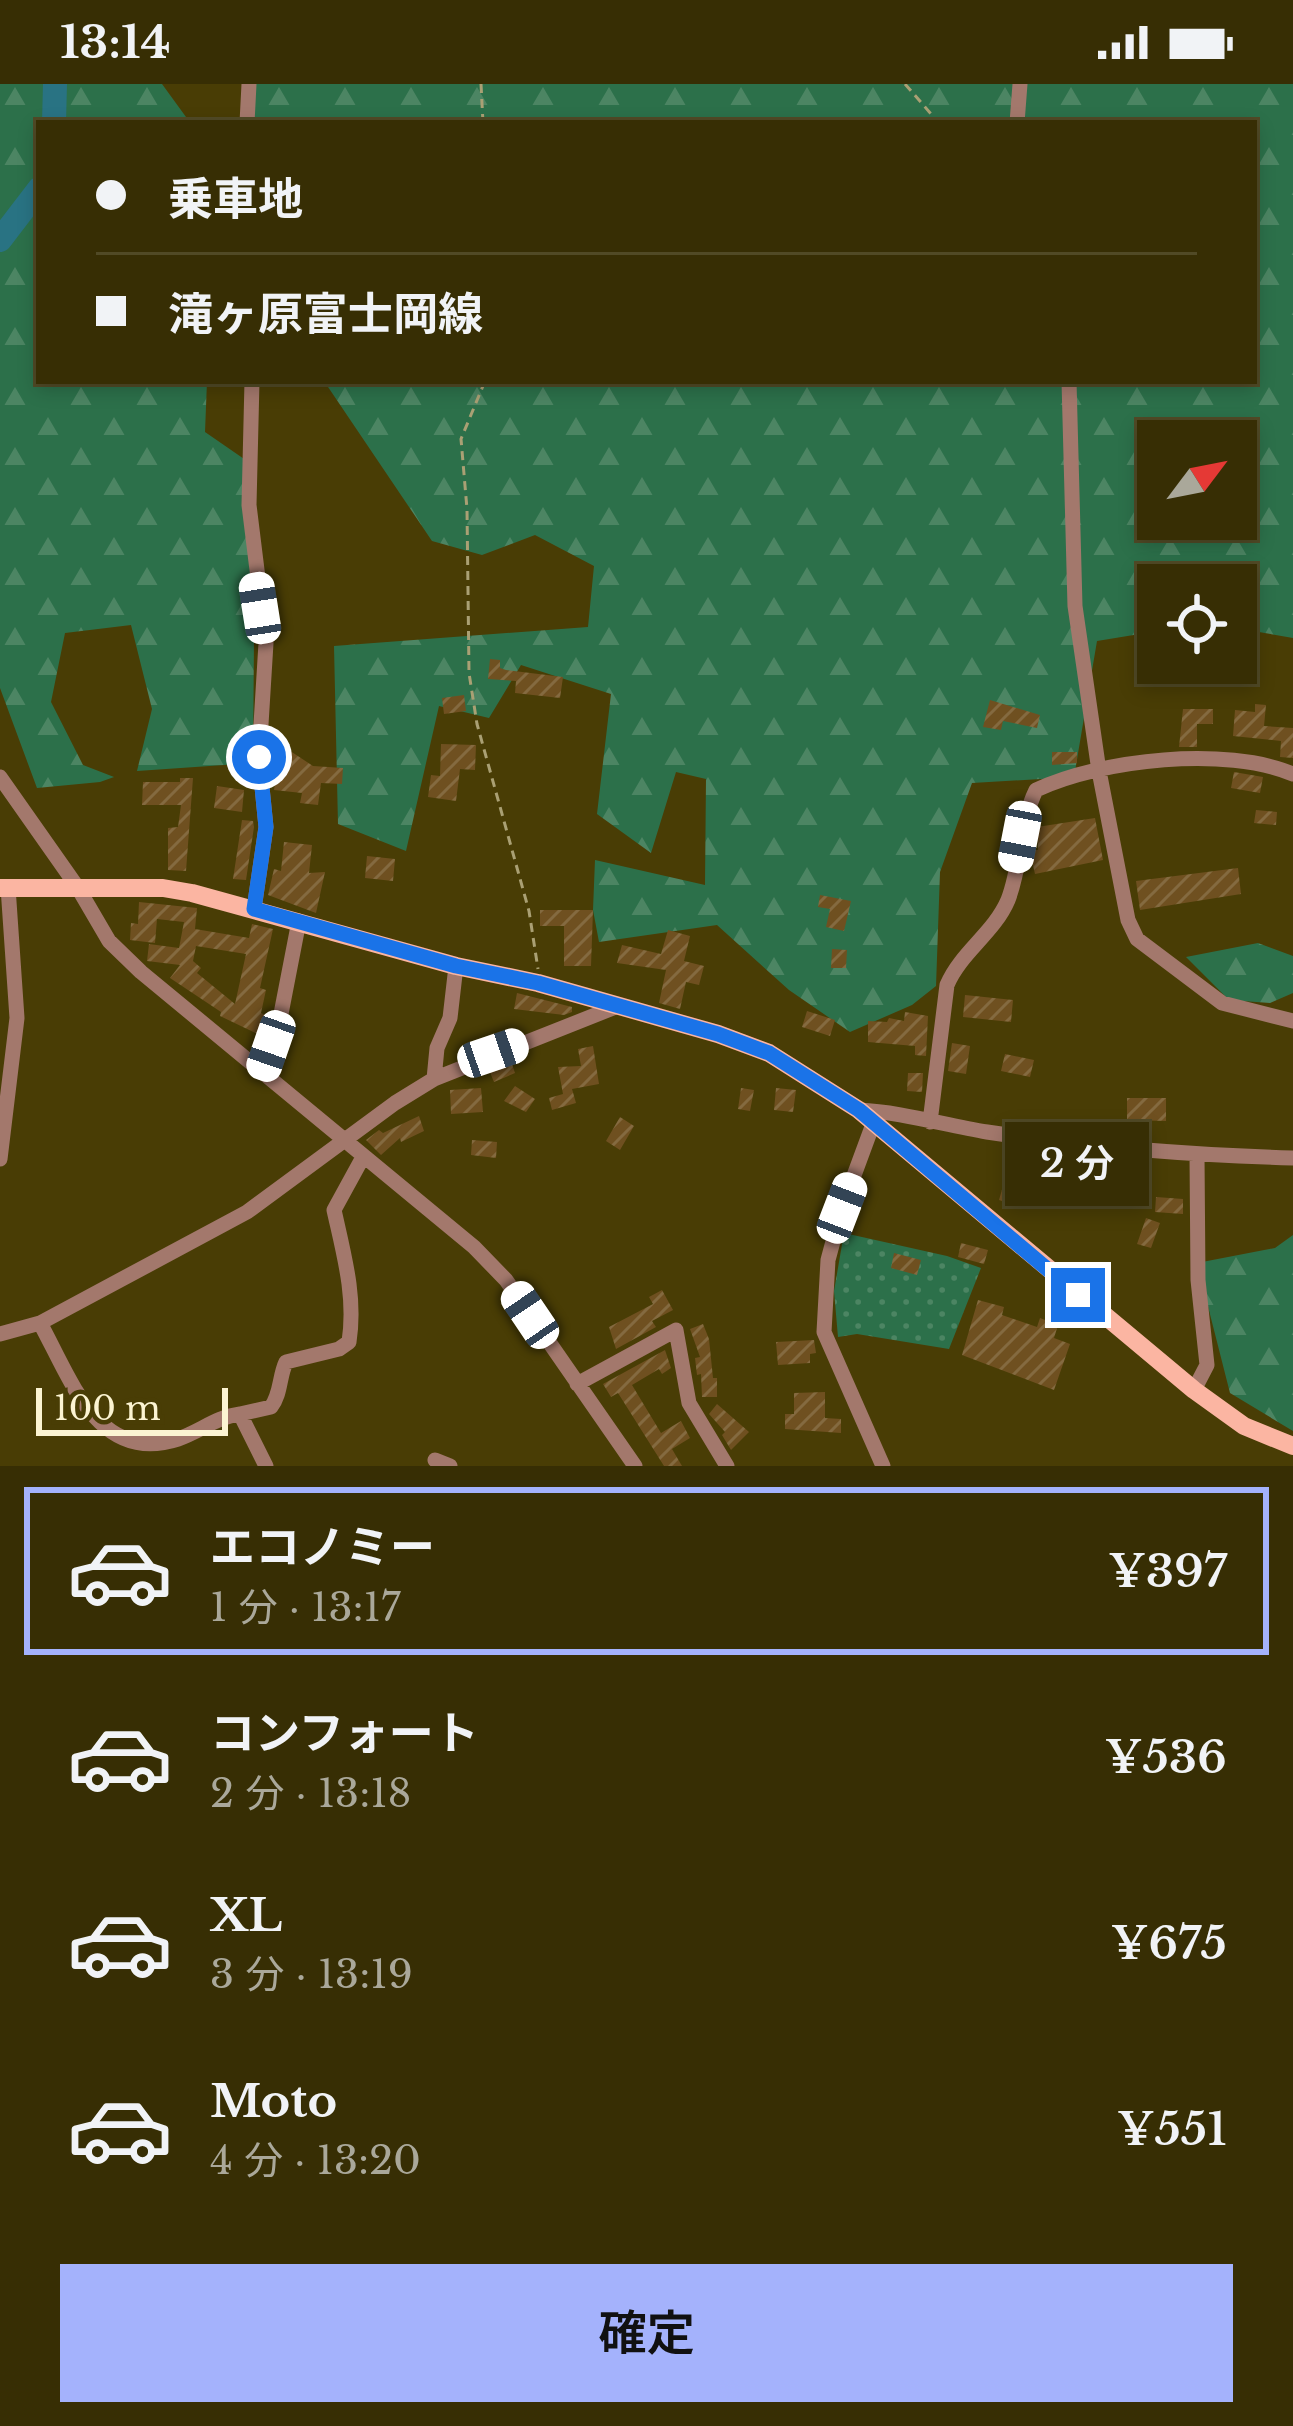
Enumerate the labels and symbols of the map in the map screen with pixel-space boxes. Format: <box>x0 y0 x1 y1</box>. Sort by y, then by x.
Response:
north arrow <box>1137 420 1257 540</box>
car <box>237 570 283 646</box>
route start <box>232 730 286 784</box>
car <box>995 798 1045 876</box>
car <box>242 1006 300 1086</box>
car <box>453 1024 533 1082</box>
callout: 2 分 <box>1006 1121 1150 1205</box>
car <box>812 1168 872 1248</box>
route end <box>1051 1268 1105 1322</box>
car <box>495 1275 565 1355</box>
scale bar <box>36 1382 228 1435</box>

